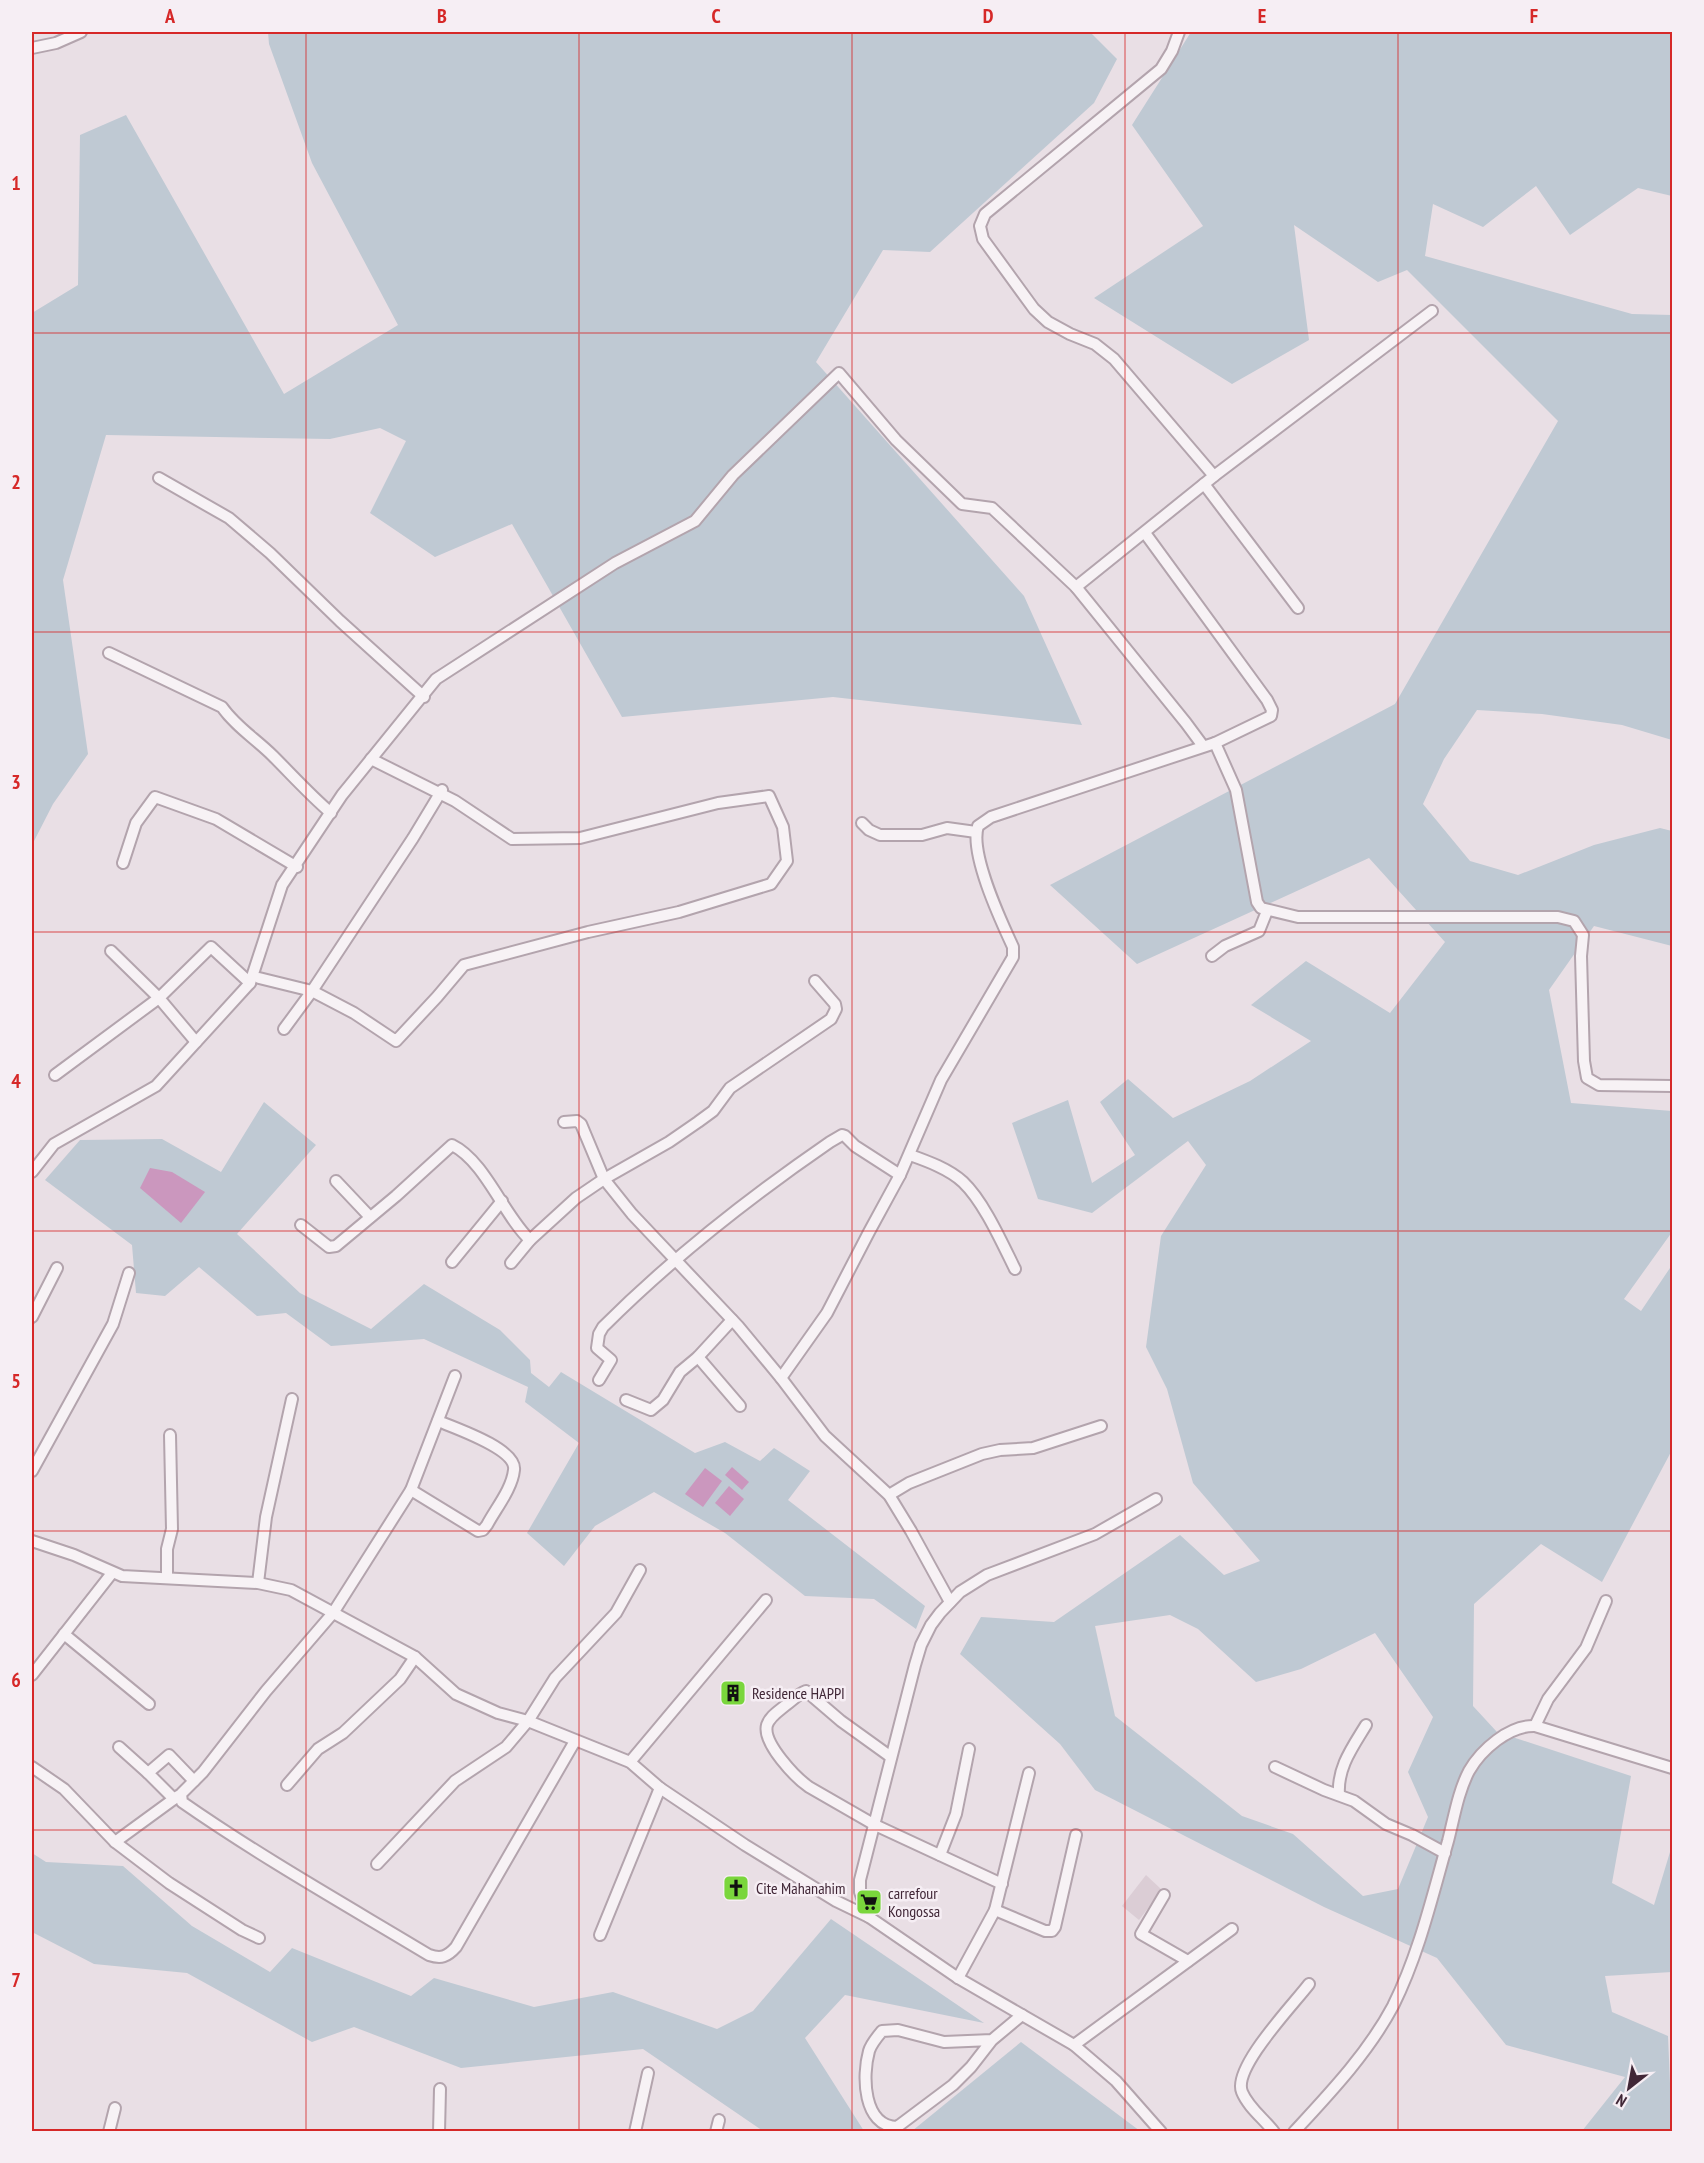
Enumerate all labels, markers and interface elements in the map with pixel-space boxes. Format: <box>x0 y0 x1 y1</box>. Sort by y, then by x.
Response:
text: A <box>164 3 176 29</box>
text: B <box>437 3 447 29</box>
text: C <box>711 3 721 29</box>
text: D <box>983 3 994 29</box>
text: E <box>1258 3 1266 29</box>
text: F <box>1530 3 1538 29</box>
text: 1 <box>11 170 21 196</box>
text: 2 <box>11 469 21 495</box>
text: 3 <box>11 769 21 795</box>
text: 4 <box>11 1068 21 1094</box>
text: 5 <box>11 1368 21 1394</box>
text: 6 <box>11 1667 21 1693</box>
building icon: Residence HAPPI <box>718 1678 748 1708</box>
place label: Residence HAPPI <box>752 1683 845 1703</box>
church icon: Cite Mahanahim <box>721 1873 751 1903</box>
place label: Cite Mahanahim <box>756 1878 845 1898</box>
place label: carrefour Kongossa <box>888 1883 940 1921</box>
supermarket icon: carrefour Kongossa <box>854 1887 884 1917</box>
text: 7 <box>11 1967 21 1993</box>
north arrow <box>1599 2058 1659 2118</box>
text: N <box>1612 2090 1630 2112</box>

